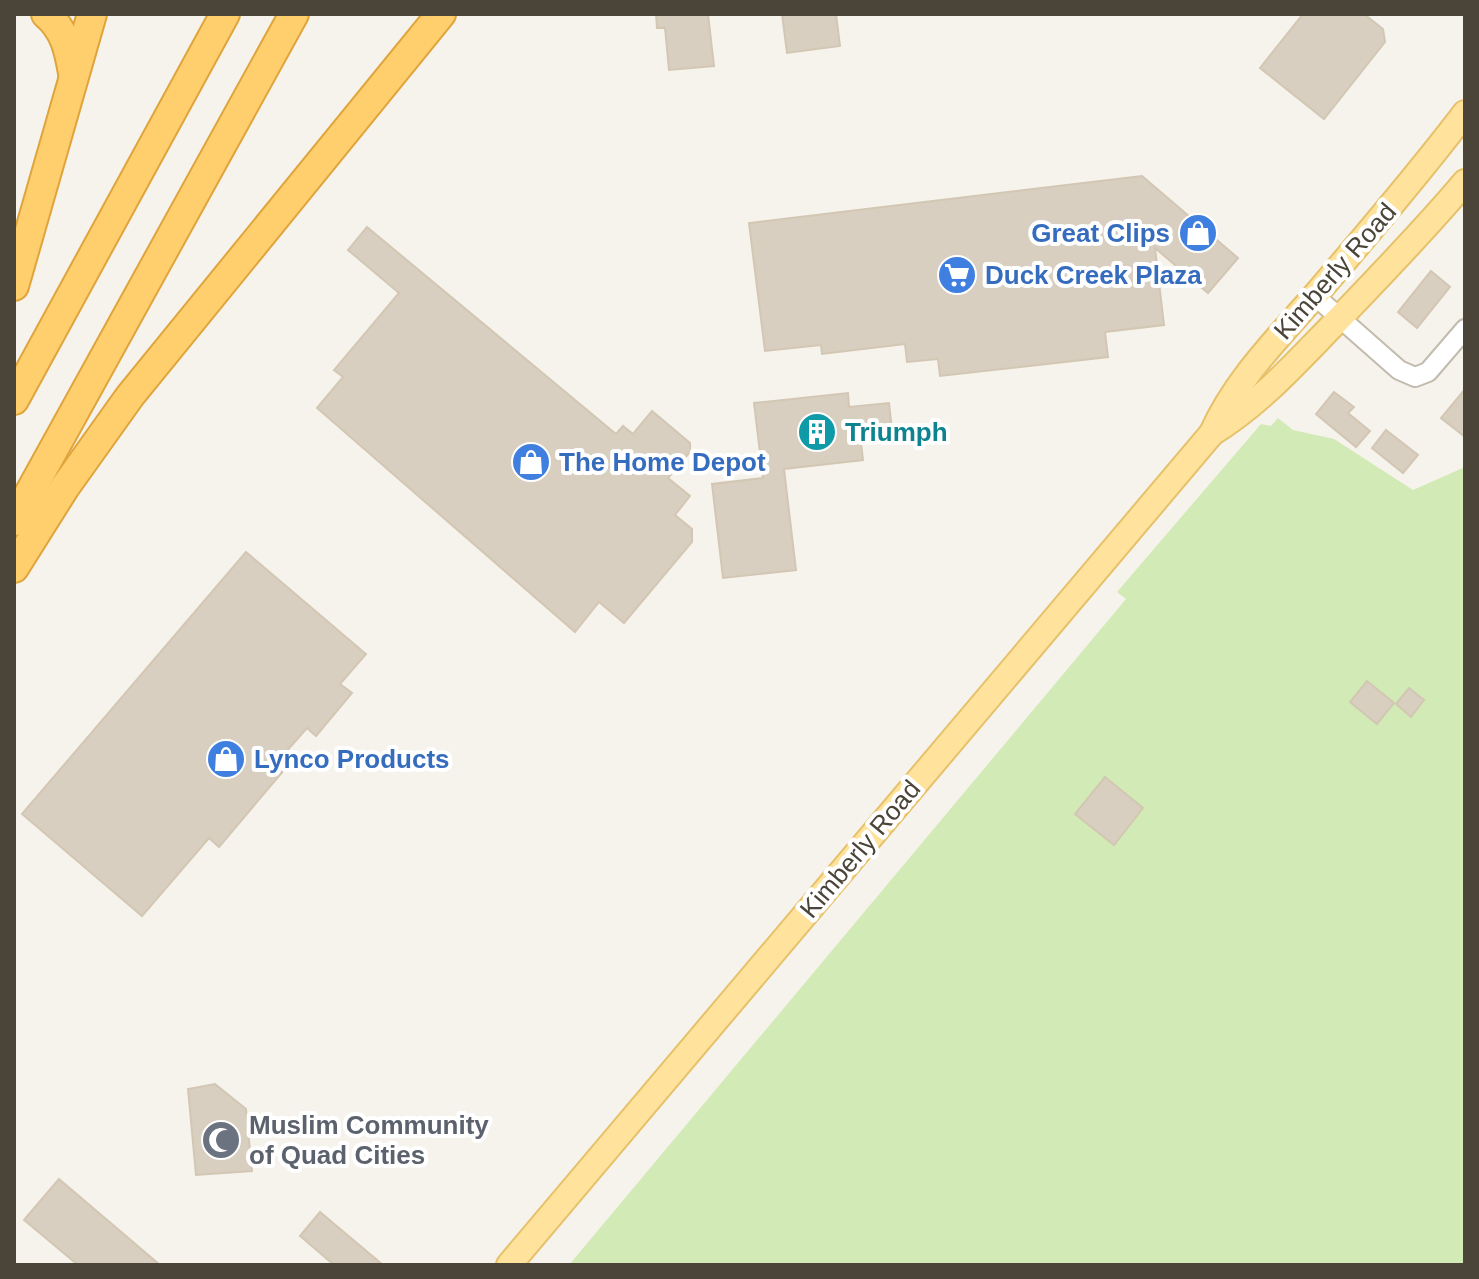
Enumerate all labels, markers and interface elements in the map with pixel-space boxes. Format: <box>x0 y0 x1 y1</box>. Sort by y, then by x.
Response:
street label: Kimberly Road <box>1268 197 1402 345</box>
shop icon: Great Clips <box>1177 212 1219 254</box>
place label: Great Clips <box>1031 218 1170 248</box>
supermarket icon: Duck Creek Plaza <box>936 254 978 296</box>
place label: Duck Creek Plaza <box>985 260 1202 290</box>
building icon: Triumph <box>796 411 838 453</box>
place label: Triumph <box>845 417 948 447</box>
shop icon: The Home Depot <box>510 441 552 483</box>
place label: The Home Depot <box>559 447 766 477</box>
shop icon: Lynco Products <box>205 738 247 780</box>
place label: Lynco Products <box>254 744 450 774</box>
street label: Kimberly Road <box>794 774 926 924</box>
place label: Muslim Community of Quad Cities <box>249 1110 489 1170</box>
mosque icon: Muslim Community of Quad Cities <box>200 1119 242 1161</box>

